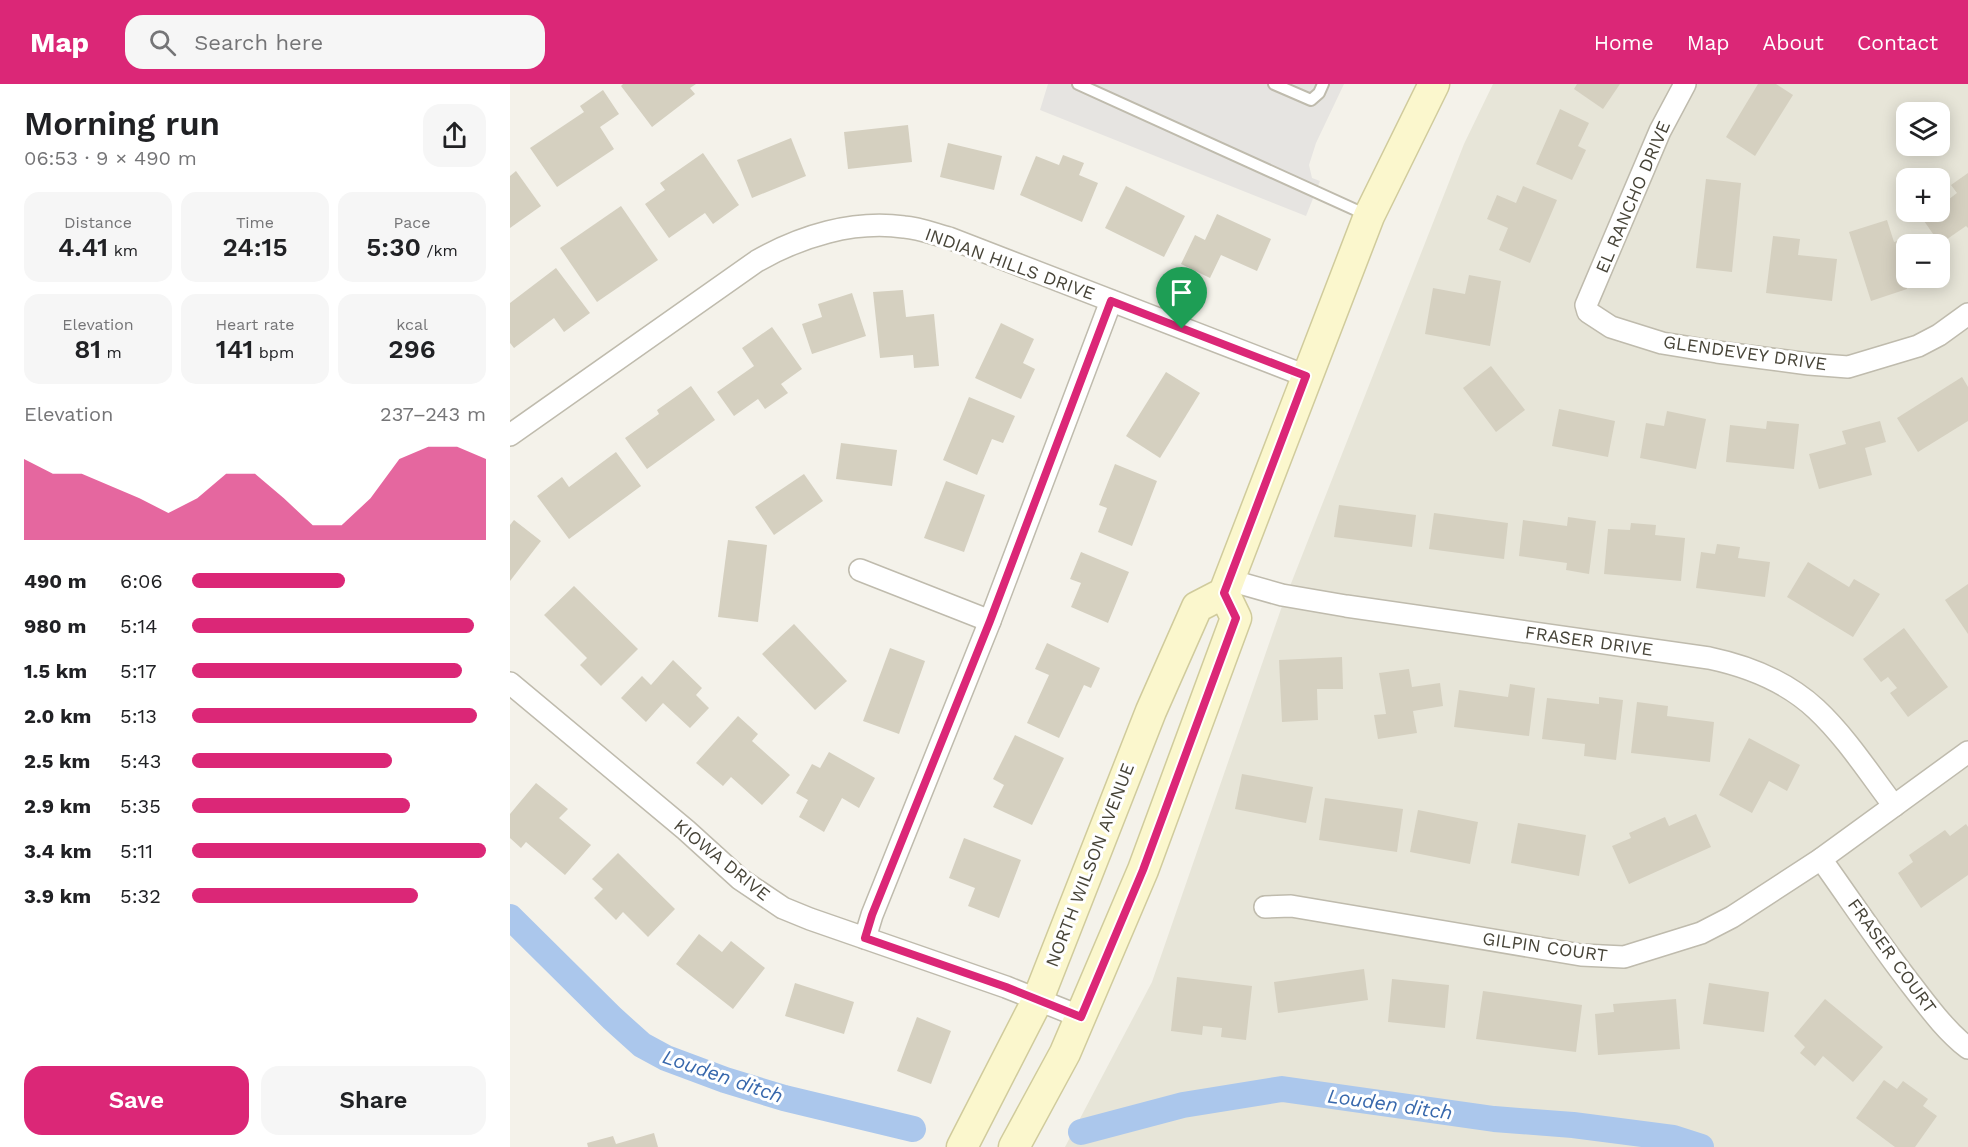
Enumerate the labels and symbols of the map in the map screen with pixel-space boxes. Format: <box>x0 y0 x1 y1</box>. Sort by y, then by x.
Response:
street label: EL RANCHO DRIVE <box>1591 117 1674 276</box>
street label: INDIAN HILLS DRIVE <box>922 223 1098 304</box>
pin <box>1156 267 1207 329</box>
street label: GLENDEVEY DRIVE <box>1662 331 1828 374</box>
street label: FRASER DRIVE <box>1524 621 1655 660</box>
street label: NORTH WILSON AVENUE <box>1041 760 1138 970</box>
street label: KIOWA DRIVE <box>670 814 775 905</box>
street label: FRASER COURT <box>1844 894 1941 1017</box>
street label: GILPIN COURT <box>1481 927 1609 966</box>
water label: Louden ditch <box>660 1044 786 1108</box>
water label: Louden ditch <box>1326 1083 1454 1125</box>

